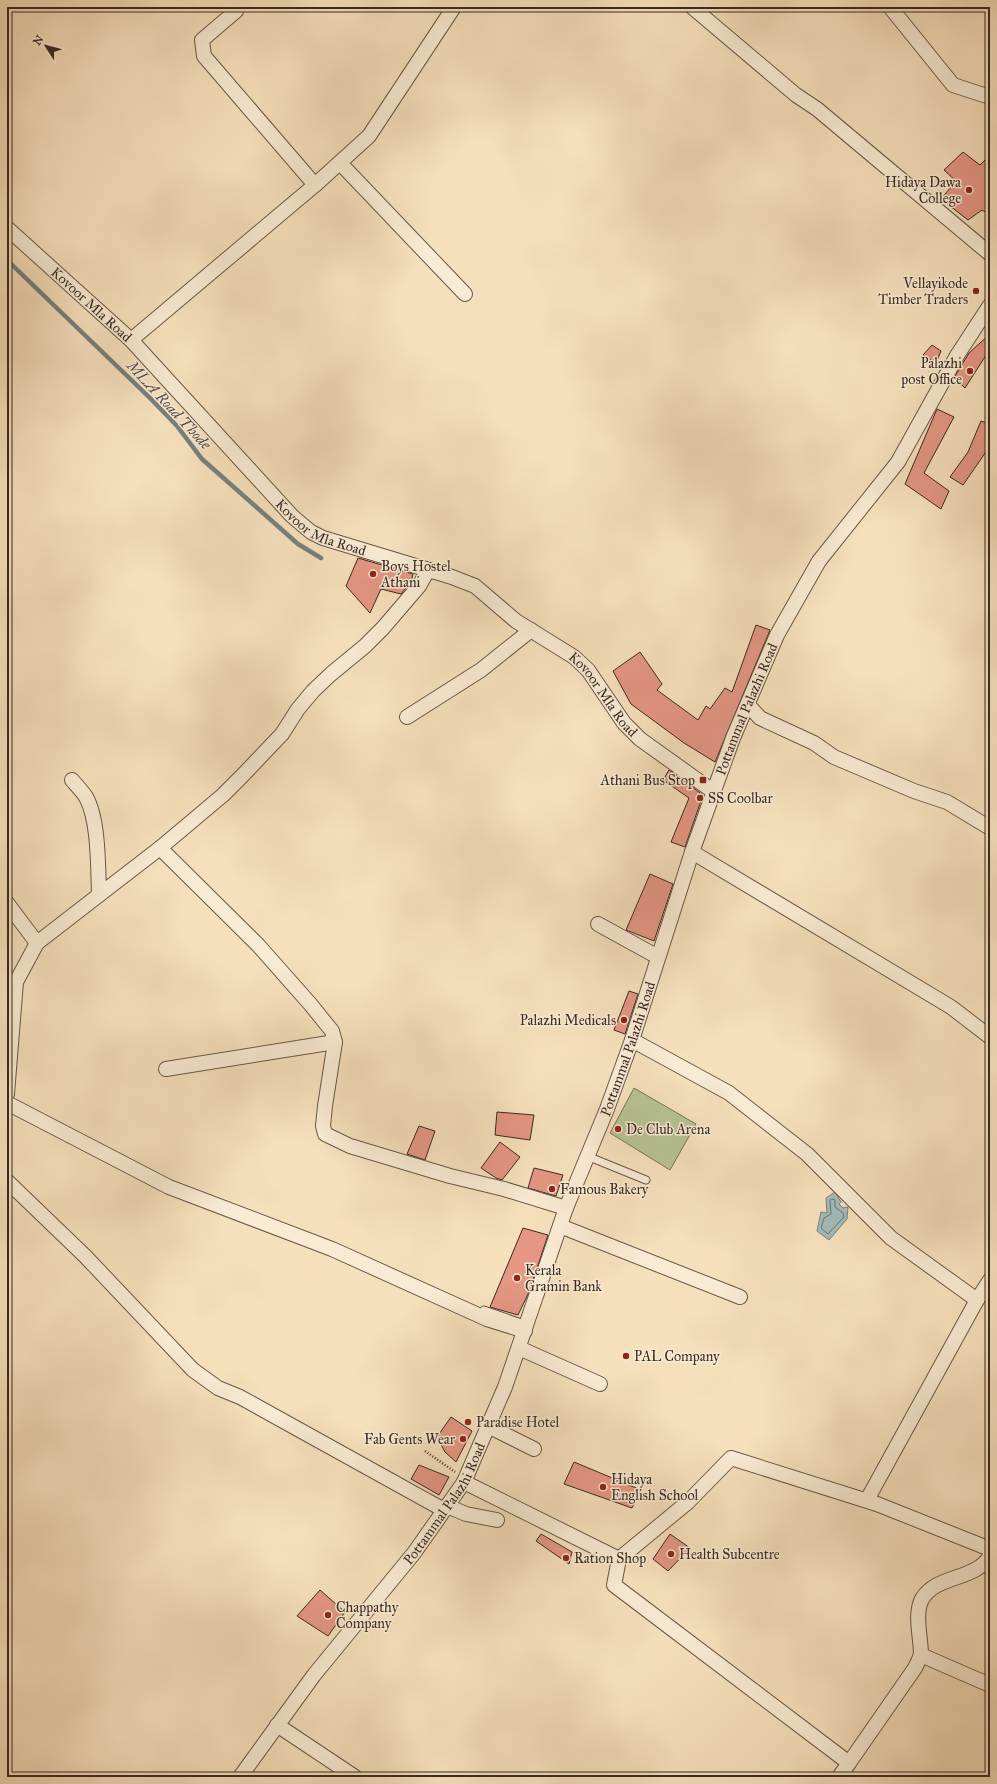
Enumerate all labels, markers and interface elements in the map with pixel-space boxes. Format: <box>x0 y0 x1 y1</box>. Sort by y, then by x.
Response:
north arrow <box>26 26 66 66</box>
text: N <box>30 32 47 48</box>
place label: Hidaya Dawa College <box>885 174 961 207</box>
marker: Hidaya Dawa College <box>964 185 974 195</box>
street label: Kovoor Mla Road <box>47 264 135 346</box>
place label: Vellayikode Timber Traders <box>878 275 968 308</box>
marker: Vellayikode Timber Traders <box>971 286 981 296</box>
water label: MLA Road Thode <box>122 355 215 453</box>
place label: Palazhi post Office <box>900 355 962 388</box>
marker: Palazhi post Office <box>965 366 975 376</box>
street label: Kovoor Mla Road <box>272 496 368 560</box>
place label: Boys Hostel Athani <box>380 558 451 591</box>
marker: Boys Hostel Athani <box>368 569 378 579</box>
street label: Pottammal Palazhi Road <box>712 641 782 778</box>
street label: Kovoor Mla Road <box>565 648 641 741</box>
place label: Athani Bus Stop <box>600 772 695 789</box>
marker: Athani Bus Stop <box>698 775 708 785</box>
place label: SS Coolbar <box>708 790 773 807</box>
marker: SS Coolbar <box>695 793 705 803</box>
street label: Pottammal Palazhi Road <box>597 979 659 1119</box>
place label: Palazhi Medicals <box>520 1012 616 1029</box>
marker: Palazhi Medicals <box>619 1015 629 1025</box>
place label: De Club Arena <box>626 1121 710 1138</box>
marker: De Club Arena <box>613 1124 623 1134</box>
place label: Famous Bakery <box>560 1181 649 1198</box>
marker: Famous Bakery <box>547 1184 557 1194</box>
place label: Kerala Gramin Bank <box>525 1262 602 1295</box>
marker: Kerala Gramin Bank <box>512 1273 522 1283</box>
place label: PAL Company <box>634 1348 720 1365</box>
marker: PAL Company <box>621 1351 631 1361</box>
place label: Paradise Hotel <box>476 1414 560 1431</box>
marker: Paradise Hotel <box>463 1417 473 1427</box>
place label: Fab Gents Wear <box>364 1431 456 1448</box>
marker: Fab Gents Wear <box>458 1434 468 1444</box>
street label: Pottammal Palazhi Road <box>400 1440 489 1568</box>
place label: Hidaya English School <box>611 1471 699 1504</box>
marker: Hidaya English School <box>598 1482 608 1492</box>
place label: Health Subcentre <box>679 1546 780 1563</box>
marker: Health Subcentre <box>666 1549 676 1559</box>
place label: Ration Shop <box>574 1550 646 1567</box>
marker: Ration Shop <box>561 1553 571 1563</box>
place label: Chappathy Company <box>336 1599 399 1632</box>
marker: Chappathy Company <box>323 1610 333 1620</box>

